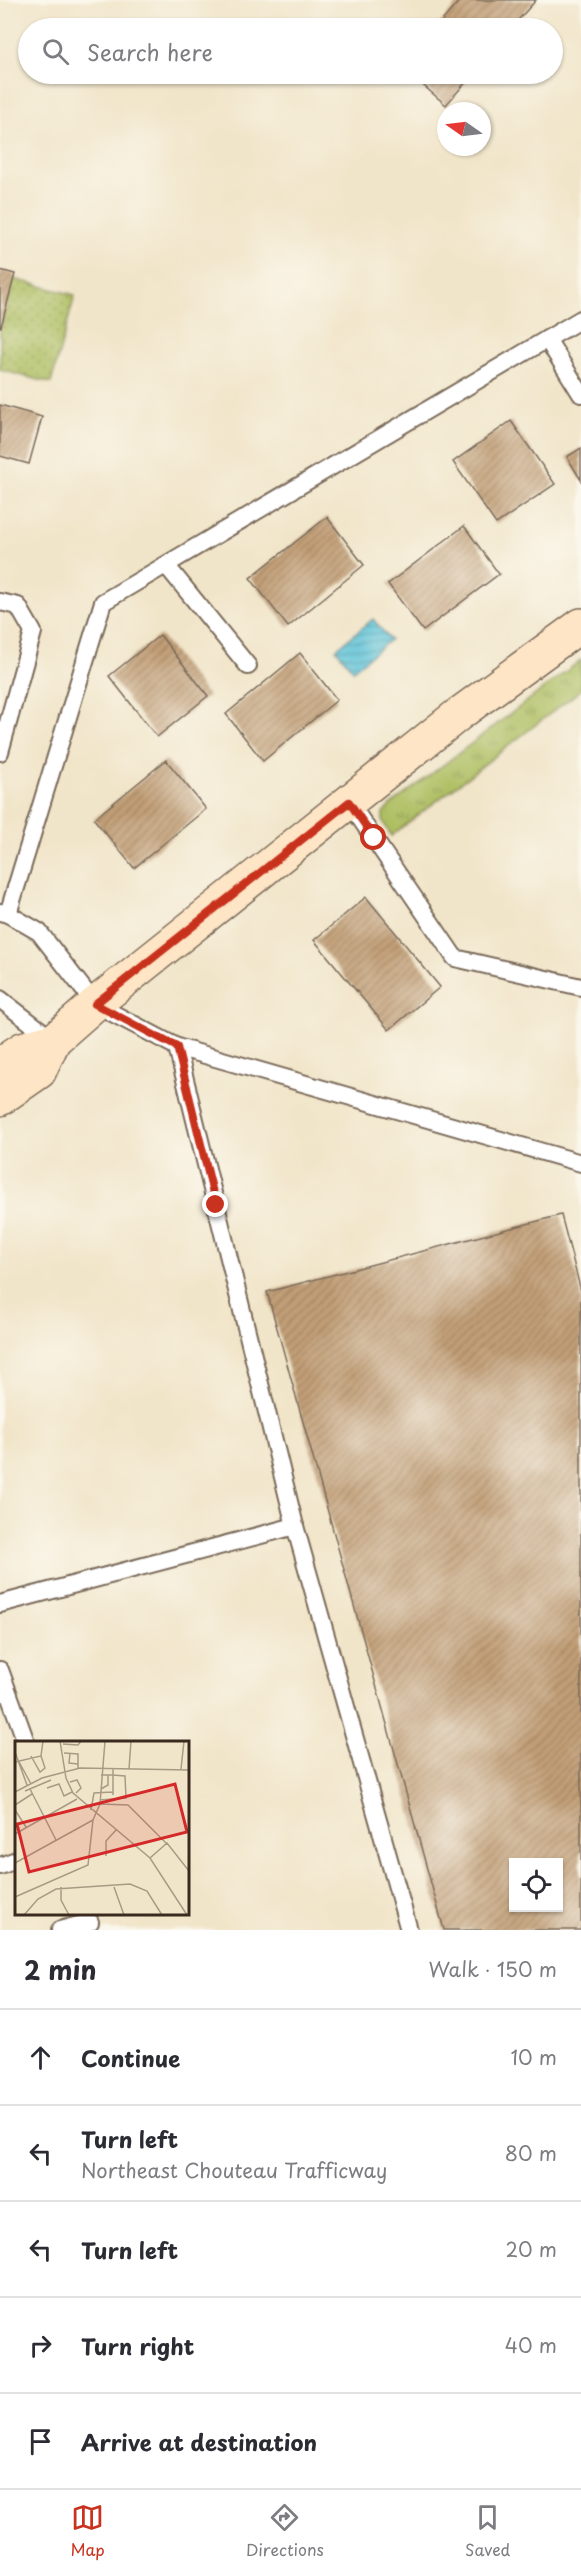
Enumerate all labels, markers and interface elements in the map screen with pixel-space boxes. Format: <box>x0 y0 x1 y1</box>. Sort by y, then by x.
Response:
search box <box>18 18 563 84</box>
icon: search <box>39 35 72 68</box>
text: Search here <box>87 35 213 68</box>
north arrow <box>437 102 491 156</box>
route start <box>360 824 386 850</box>
route end <box>202 1191 228 1217</box>
inset map <box>15 1741 189 1915</box>
map controls <box>509 1858 563 1912</box>
button: locate <box>509 1858 563 1912</box>
text: 2 min <box>24 1950 97 1989</box>
text: Walk · 150 m <box>428 1954 557 1984</box>
icon: ahead <box>24 2041 57 2074</box>
text: Continue <box>81 2041 180 2074</box>
text: 10 m <box>510 2042 557 2072</box>
text: Turn left <box>81 2122 178 2155</box>
icon: left <box>24 2137 57 2170</box>
text: 80 m <box>505 2138 557 2168</box>
text: Northeast Chouteau Trafficway <box>81 2155 387 2185</box>
icon: left <box>24 2233 57 2266</box>
text: Turn left <box>81 2233 178 2266</box>
text: 20 m <box>505 2234 557 2264</box>
icon: right <box>24 2329 57 2362</box>
text: Turn right <box>81 2329 194 2362</box>
text: 40 m <box>505 2330 557 2360</box>
icon: arrive <box>24 2425 57 2458</box>
text: Arrive at destination <box>81 2425 317 2458</box>
tab: Map <box>71 2501 105 2561</box>
tab: Directions <box>246 2501 324 2561</box>
tab: Saved <box>465 2501 510 2561</box>

